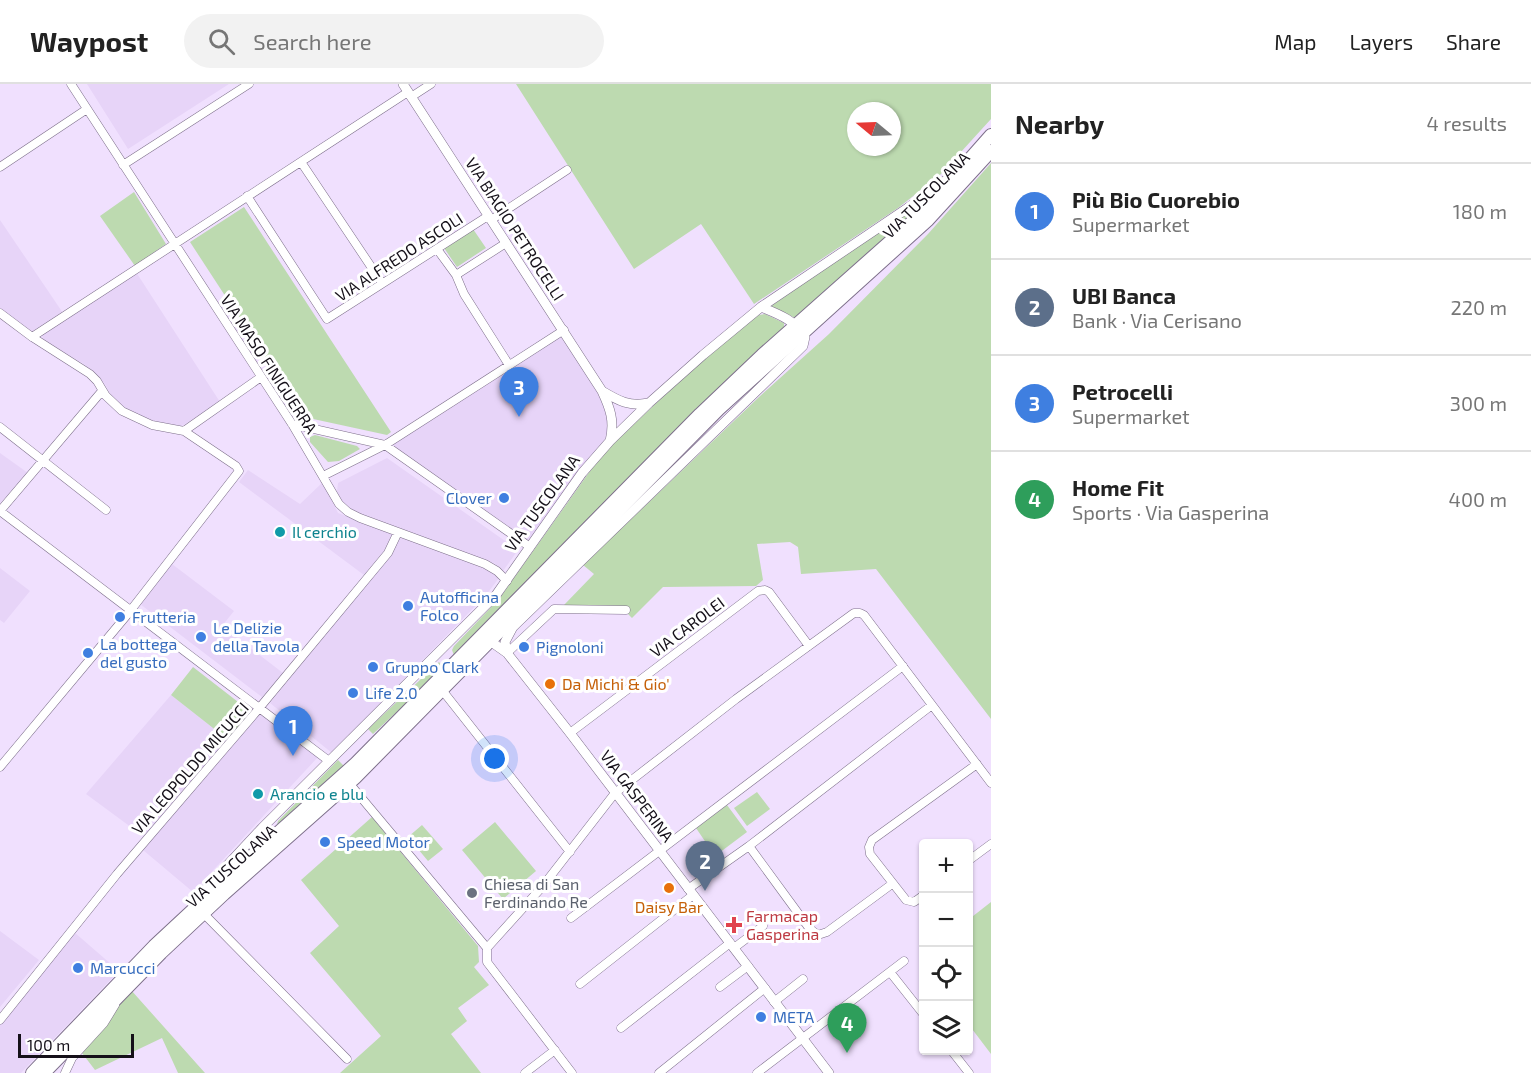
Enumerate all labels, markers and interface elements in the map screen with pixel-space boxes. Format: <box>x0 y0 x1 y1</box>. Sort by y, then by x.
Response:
search box <box>184 14 604 68</box>
text: Waypost <box>30 24 148 58</box>
icon: search <box>205 25 238 58</box>
text: Search here <box>253 28 372 54</box>
text: Map <box>1274 29 1316 54</box>
text: Layers <box>1349 29 1413 54</box>
text: Share <box>1446 29 1501 54</box>
north arrow <box>847 102 901 156</box>
text: Nearby <box>1015 108 1104 139</box>
text: 4 results <box>1427 111 1507 135</box>
street label: VIA TUSCOLANA <box>878 147 973 242</box>
street label: VIA BIAGIO PETROCELLI <box>462 154 569 304</box>
text: Più Bio Cuorebio <box>1072 186 1240 212</box>
text: 1 <box>1030 199 1039 223</box>
text: 180 m <box>1453 199 1507 223</box>
street label: VIA ALFREDO ASCOLI <box>332 208 466 305</box>
text: Supermarket <box>1072 212 1190 236</box>
text: UBI Banca <box>1072 282 1176 308</box>
street label: VIA MASO FINIGUERRA <box>217 291 322 437</box>
text: 2 <box>1029 295 1040 319</box>
text: 220 m <box>1450 295 1507 319</box>
text: Bank · Via Cerisano <box>1072 308 1242 332</box>
pin: 3 <box>500 368 538 417</box>
text: Petrocelli <box>1072 378 1173 404</box>
text: 3 <box>1029 391 1040 415</box>
text: 300 m <box>1450 391 1507 415</box>
text: Supermarket <box>1072 404 1190 428</box>
street label: VIA TUSCOLANA <box>500 451 583 555</box>
text: Home Fit <box>1072 474 1164 500</box>
text: 4 <box>1028 487 1041 511</box>
text: 400 m <box>1449 487 1507 511</box>
place label: Clover <box>446 488 493 507</box>
marker: Clover <box>497 491 511 505</box>
text: Sports · Via Gasperina <box>1072 500 1269 524</box>
place label: Il cerchio <box>292 522 357 541</box>
marker: Il cerchio <box>273 525 287 539</box>
place label: Autofficina Folco <box>420 587 499 624</box>
street label: VIA CAROLEI <box>646 593 728 661</box>
marker: Autofficina Folco <box>401 599 415 613</box>
place label: Frutteria <box>132 607 196 626</box>
marker: Frutteria <box>113 610 127 624</box>
place label: Le Delizie della Tavola <box>213 618 300 655</box>
marker: Le Delizie della Tavola <box>194 630 208 644</box>
place label: La bottega del gusto <box>100 634 177 671</box>
place label: Pignoloni <box>536 637 604 656</box>
marker: Pignoloni <box>517 640 531 654</box>
marker: La bottega del gusto <box>81 646 95 660</box>
place label: Gruppo Clark <box>385 657 479 676</box>
marker: Gruppo Clark <box>366 660 380 674</box>
place label: Da Michi & Gio' <box>562 674 670 693</box>
marker: Da Michi & Gio' <box>543 677 557 691</box>
place label: Life 2.0 <box>365 683 418 702</box>
marker: Life 2.0 <box>346 686 360 700</box>
street label: VIA LEOPOLDO MICUCCI <box>127 698 252 837</box>
pin: 1 <box>274 706 312 756</box>
your location <box>480 744 509 773</box>
street label: VIA GASPERINA <box>597 746 678 845</box>
place label: Arancio e blu <box>270 784 364 803</box>
marker: Arancio e blu <box>251 787 265 801</box>
street label: VIA TUSCOLANA <box>182 820 280 911</box>
place label: Speed Motor <box>337 832 430 851</box>
marker: Speed Motor <box>318 835 332 849</box>
map controls <box>919 839 973 1055</box>
button: + <box>919 839 973 893</box>
pin: 2 <box>686 842 724 891</box>
place label: Chiesa di San Ferdinando Re <box>484 874 588 911</box>
marker: Daisy Bar <box>662 881 676 895</box>
marker: Chiesa di San Ferdinando Re <box>465 886 479 900</box>
button: − <box>919 893 973 947</box>
place label: Daisy Bar <box>635 897 704 916</box>
place label: Farmacap Gasperina <box>746 906 819 943</box>
marker: Farmacap Gasperina <box>727 918 741 932</box>
button: locate <box>919 947 973 1001</box>
place label: Marcucci <box>90 958 155 977</box>
marker: Marcucci <box>71 961 85 975</box>
button: layers <box>919 1001 973 1055</box>
pin: 4 <box>828 1004 866 1053</box>
place label: META <box>773 1007 814 1026</box>
marker: META <box>754 1010 768 1024</box>
scale bar <box>18 1031 134 1058</box>
text: 100 m <box>27 1035 70 1054</box>

